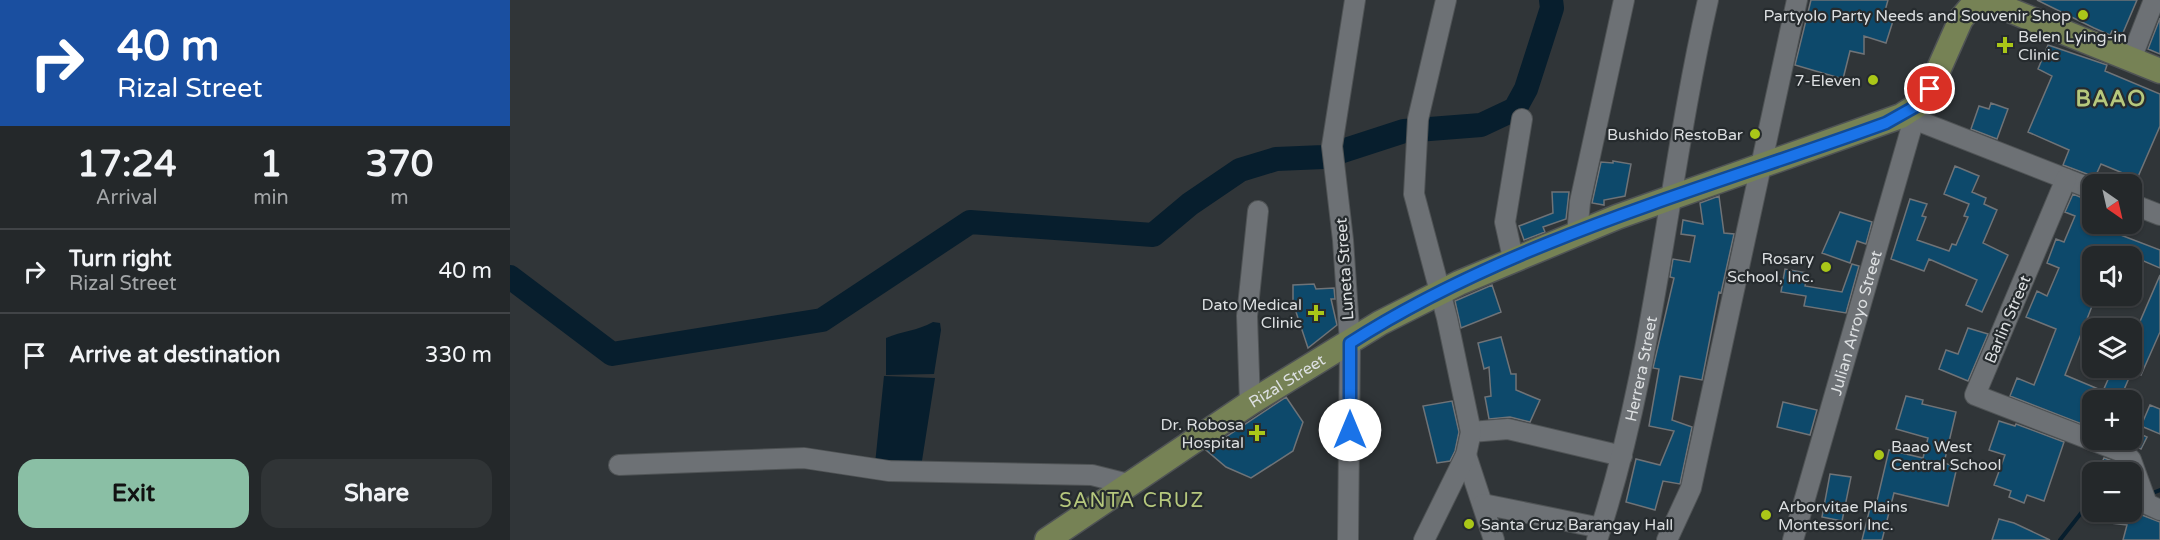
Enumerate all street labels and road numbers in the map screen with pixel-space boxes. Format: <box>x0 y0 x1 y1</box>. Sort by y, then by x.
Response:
street label: Luneta Street <box>1331 217 1359 321</box>
street label: Julian Arroyo Street <box>1826 248 1887 398</box>
street label: Barlin Street <box>1980 272 2035 366</box>
street label: Herrera Street <box>1621 314 1662 423</box>
street label: Rizal Street <box>1245 350 1329 412</box>

